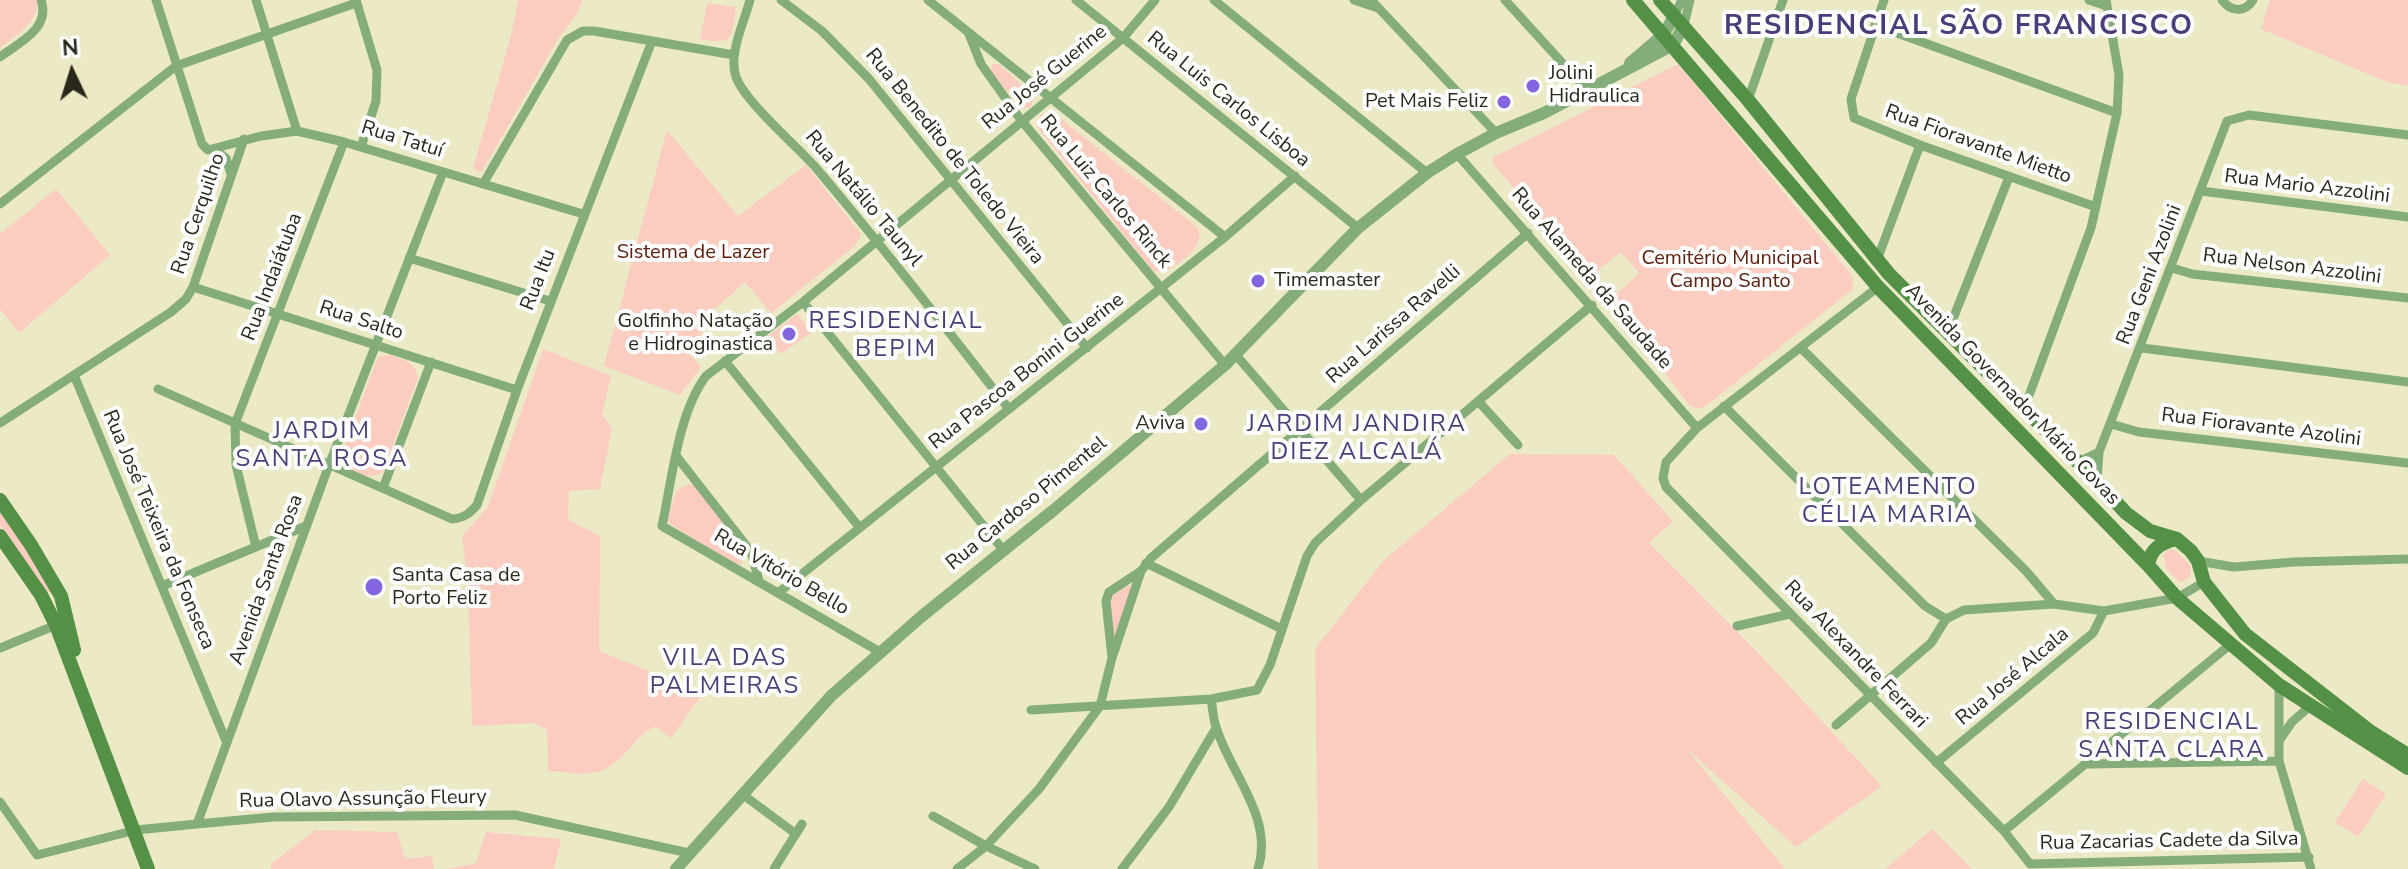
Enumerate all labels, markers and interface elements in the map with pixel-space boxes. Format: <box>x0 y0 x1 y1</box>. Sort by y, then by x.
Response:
district label: RESIDENCIAL SÃO FRANCISCO <box>1724 10 2194 44</box>
street label: Rua José Guerine <box>978 20 1112 136</box>
street label: Rua Luis Carlos Lisboa <box>1142 27 1314 173</box>
north arrow <box>32 32 112 112</box>
text: N <box>61 33 80 64</box>
street label: Rua Benedito de Toledo Vieira <box>859 44 1049 270</box>
place label: Jolini Hidraulica <box>1549 62 1640 109</box>
marker: Jolini Hidraulica <box>1524 77 1542 95</box>
place label: Pet Mais Feliz <box>1365 90 1488 114</box>
marker: Pet Mais Feliz <box>1495 93 1513 111</box>
street label: Rua Fioravante Mietto <box>1882 100 2074 190</box>
street label: Rua Luiz Carlos Rinck <box>1034 111 1176 273</box>
street label: Rua Tatuí <box>358 116 446 164</box>
street label: Rua Natálio Taunyl <box>799 126 927 272</box>
street label: Rua Cerquilho <box>167 150 231 278</box>
street label: Rua Mario Azzolini <box>2223 165 2391 209</box>
street label: Rua Alameda da Saudade <box>1506 183 1676 375</box>
street label: Rua Geni Azolini <box>2112 202 2188 348</box>
street label: Rua Indaiátuba <box>238 210 308 344</box>
park label: Sistema de Lazer <box>617 241 769 265</box>
street label: Rua Nelson Azzolini <box>2202 244 2382 290</box>
street label: Rua Itu <box>516 246 562 314</box>
park label: Cemitério Municipal Campo Santo <box>1641 247 1819 294</box>
street label: Rua Larissa Ravelli <box>1322 260 1466 390</box>
place label: Timemaster <box>1274 269 1380 293</box>
marker: Timemaster <box>1249 272 1267 290</box>
street label: Avenida Governador Mário Covas <box>1900 279 2124 511</box>
street label: Rua Pascoa Bonini Guerine <box>925 288 1129 456</box>
street label: Rua Salto <box>316 296 406 346</box>
district label: RESIDENCIAL BEPIM <box>808 308 984 364</box>
place label: Golfinho Natação e Hidroginastica <box>618 310 773 357</box>
marker: Golfinho Natação e Hidroginastica <box>780 325 798 343</box>
street label: Rua Fioravante Azolini <box>2160 404 2362 452</box>
street label: Rua José Teixeira da Fonseca <box>97 407 219 653</box>
district label: JARDIM JANDIRA DIEZ ALCALÁ <box>1247 411 1467 467</box>
place label: Aviva <box>1135 412 1185 436</box>
marker: Aviva <box>1192 415 1210 433</box>
district label: JARDIM SANTA ROSA <box>236 418 408 474</box>
street label: Rua Cardoso Pimentel <box>942 432 1112 576</box>
district label: LOTEAMENTO CÉLIA MARIA <box>1798 474 1978 530</box>
street label: Avenida Santa Rosa <box>225 491 309 669</box>
street label: Rua Vitório Bello <box>709 525 853 621</box>
place label: Santa Casa de Porto Feliz <box>392 564 520 611</box>
marker: Santa Casa de Porto Feliz <box>363 576 385 598</box>
street label: Rua Alexandre Ferrari <box>1778 576 1932 734</box>
street label: Rua José Alcala <box>1952 623 2074 731</box>
district label: VILA DAS PALMEIRAS <box>650 645 800 701</box>
district label: RESIDENCIAL SANTA CLARA <box>2078 709 2266 765</box>
street label: Rua Olavo Assunção Fleury <box>239 786 487 814</box>
street label: Rua Zacarias Cadete da Silva <box>2039 828 2299 856</box>

